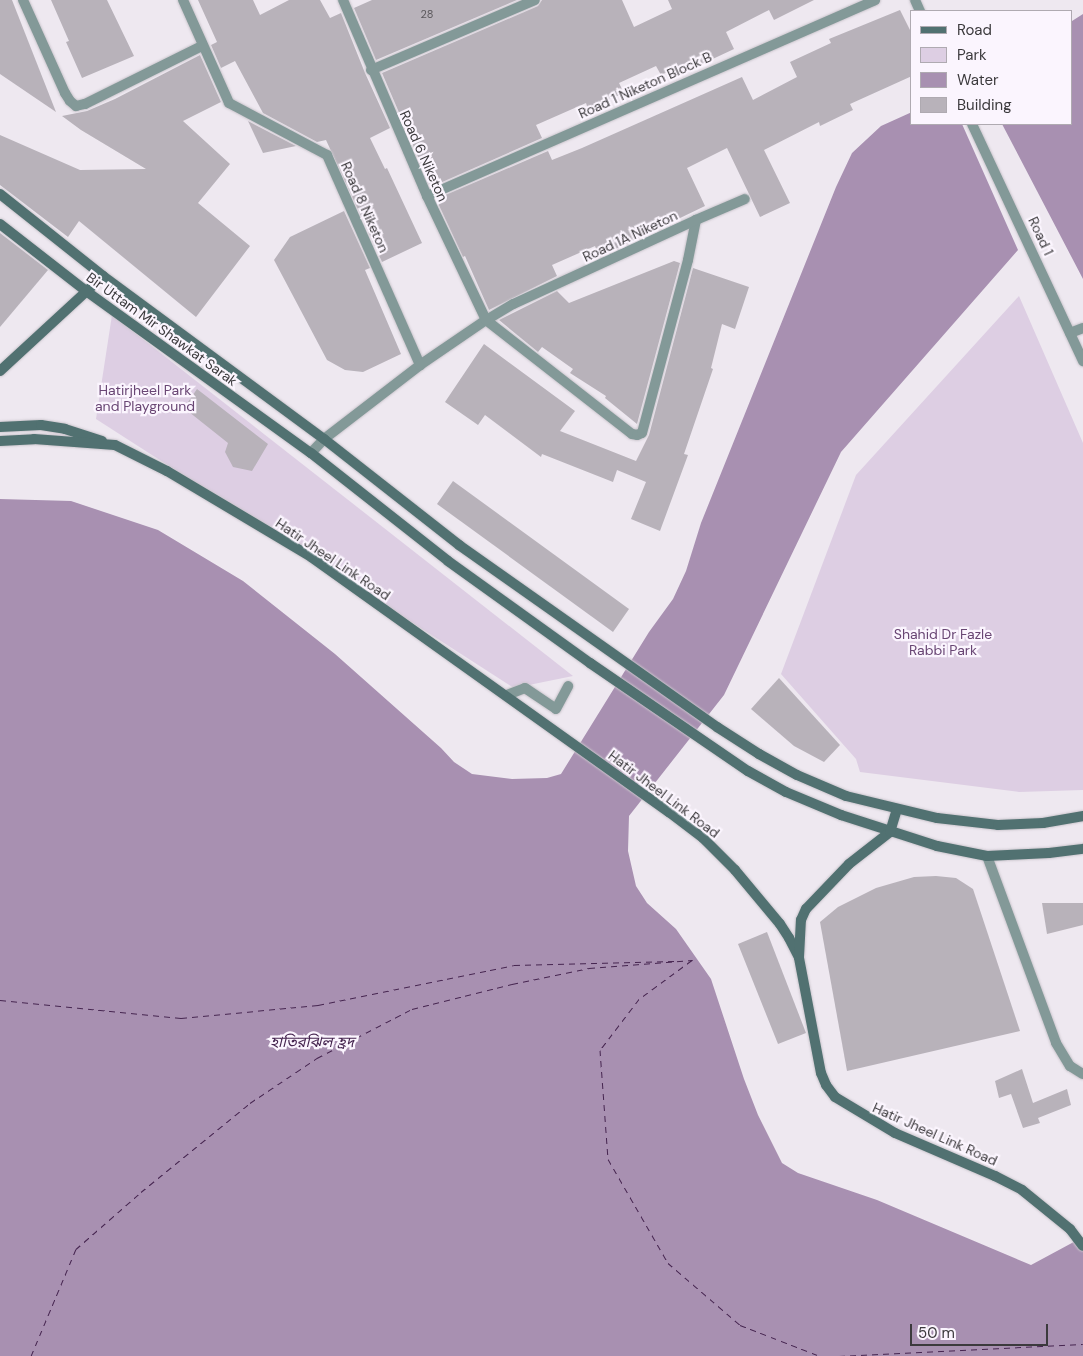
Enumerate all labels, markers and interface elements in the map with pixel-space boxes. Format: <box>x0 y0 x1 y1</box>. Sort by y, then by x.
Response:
house number: 28 <box>421 7 433 21</box>
legend <box>910 10 1073 125</box>
text: Road <box>957 20 992 40</box>
text: Park <box>957 45 987 65</box>
street label: Road 1 Niketon Block B <box>576 48 714 122</box>
text: Water <box>957 70 998 90</box>
text: Building <box>957 95 1012 115</box>
street label: Road 6 Niketon <box>396 108 452 204</box>
street label: Road 8 Niketon <box>338 159 392 255</box>
street label: Road 1A Niketon <box>580 207 680 265</box>
street label: Road 1 <box>1025 214 1057 258</box>
street label: Bir Uttam Mir Shawkat Sarak <box>83 269 241 389</box>
park label: Hatirjheel Park and Playground <box>95 382 195 414</box>
street label: Hatir Jheel Link Road <box>272 514 394 604</box>
park label: Shahid Dr Fazle Rabbi Park <box>894 626 992 658</box>
street label: Hatir Jheel Link Road <box>605 747 723 841</box>
water label: হাতিরঝিল হ্রদ <box>270 1034 354 1052</box>
street label: Hatir Jheel Link Road <box>870 1099 1000 1169</box>
scale bar <box>913 1314 1050 1346</box>
text: 50 m <box>918 1323 955 1343</box>

